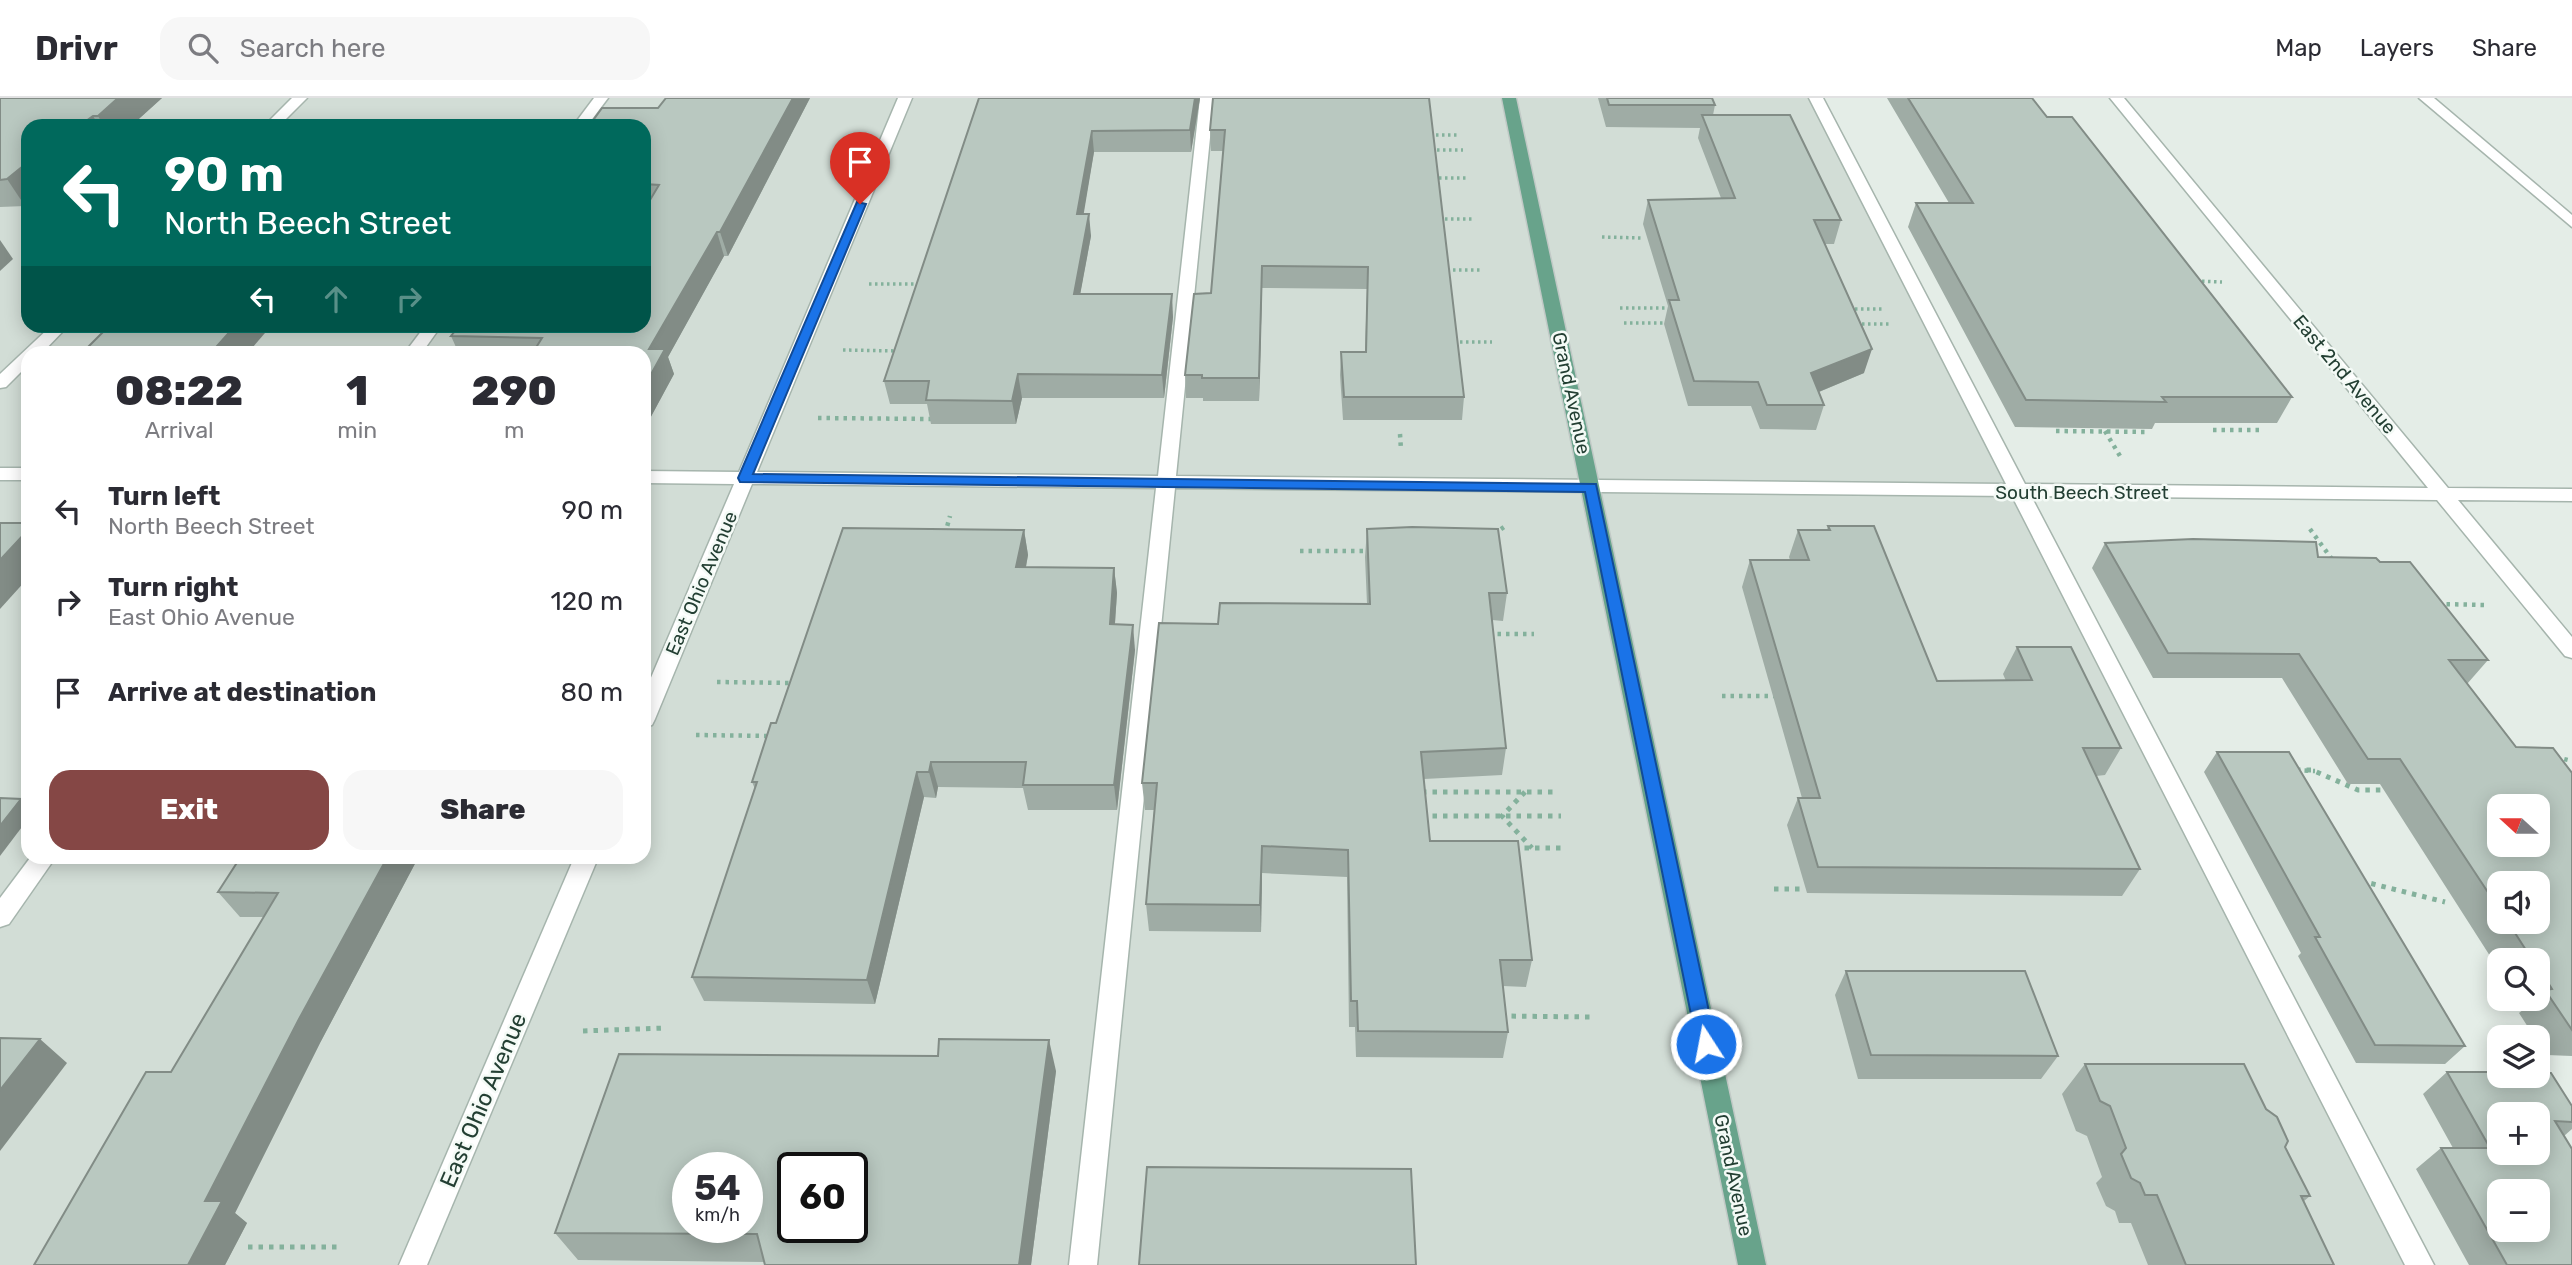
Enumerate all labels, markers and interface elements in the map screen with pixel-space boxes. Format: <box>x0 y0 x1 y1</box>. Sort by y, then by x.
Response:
search box <box>160 17 650 80</box>
text: Drivr <box>35 29 118 68</box>
icon: search <box>184 29 222 67</box>
text: Search here <box>240 33 386 64</box>
text: Map <box>2275 34 2322 62</box>
text: Layers <box>2360 34 2434 62</box>
text: Share <box>2472 34 2537 62</box>
pin <box>830 132 890 204</box>
icon: arrive <box>841 143 879 181</box>
text: 90 m <box>164 145 284 203</box>
icon: left <box>49 147 140 238</box>
text: North Beech Street <box>164 204 451 242</box>
icon: left <box>244 280 282 318</box>
icon: ahead <box>317 280 355 318</box>
icon: right <box>390 280 428 318</box>
street label: East 2nd Avenue <box>2288 310 2401 439</box>
street label: Grand Avenue <box>1547 330 1596 456</box>
text: 08:22 <box>115 366 243 416</box>
text: 1 <box>346 366 368 416</box>
text: 290 <box>471 366 557 416</box>
text: Arrival <box>145 416 214 444</box>
text: min <box>337 416 377 444</box>
text: m <box>504 416 524 444</box>
text: Turn left <box>108 481 220 512</box>
street label: South Beech Street <box>1995 481 2169 504</box>
icon: left <box>49 492 87 530</box>
text: 90 m <box>562 495 623 526</box>
street label: East Ohio Avenue <box>661 508 742 659</box>
text: North Beech Street <box>108 512 315 540</box>
text: Turn right <box>108 572 238 603</box>
icon: right <box>49 583 87 621</box>
text: 120 m <box>551 586 623 617</box>
text: East Ohio Avenue <box>108 603 295 631</box>
icon: arrive <box>49 674 87 712</box>
text: Arrive at destination <box>108 677 376 708</box>
text: 80 m <box>560 677 623 708</box>
button: Exit <box>49 770 329 850</box>
button: Share <box>343 770 623 850</box>
north arrow <box>2487 794 2550 858</box>
map controls <box>2487 794 2550 1242</box>
button: sound <box>2487 871 2550 934</box>
button: search <box>2487 948 2550 1011</box>
position arrow <box>1669 1007 1743 1081</box>
street label: East Ohio Avenue <box>434 1009 532 1191</box>
button: layers <box>2487 1025 2550 1088</box>
button: + <box>2487 1102 2550 1165</box>
street label: Grand Avenue <box>1709 1112 1758 1238</box>
speed limit sign: 60 <box>777 1152 868 1243</box>
text: 54 <box>694 1167 741 1209</box>
button: − <box>2487 1179 2550 1242</box>
text: km/h <box>695 1204 740 1226</box>

